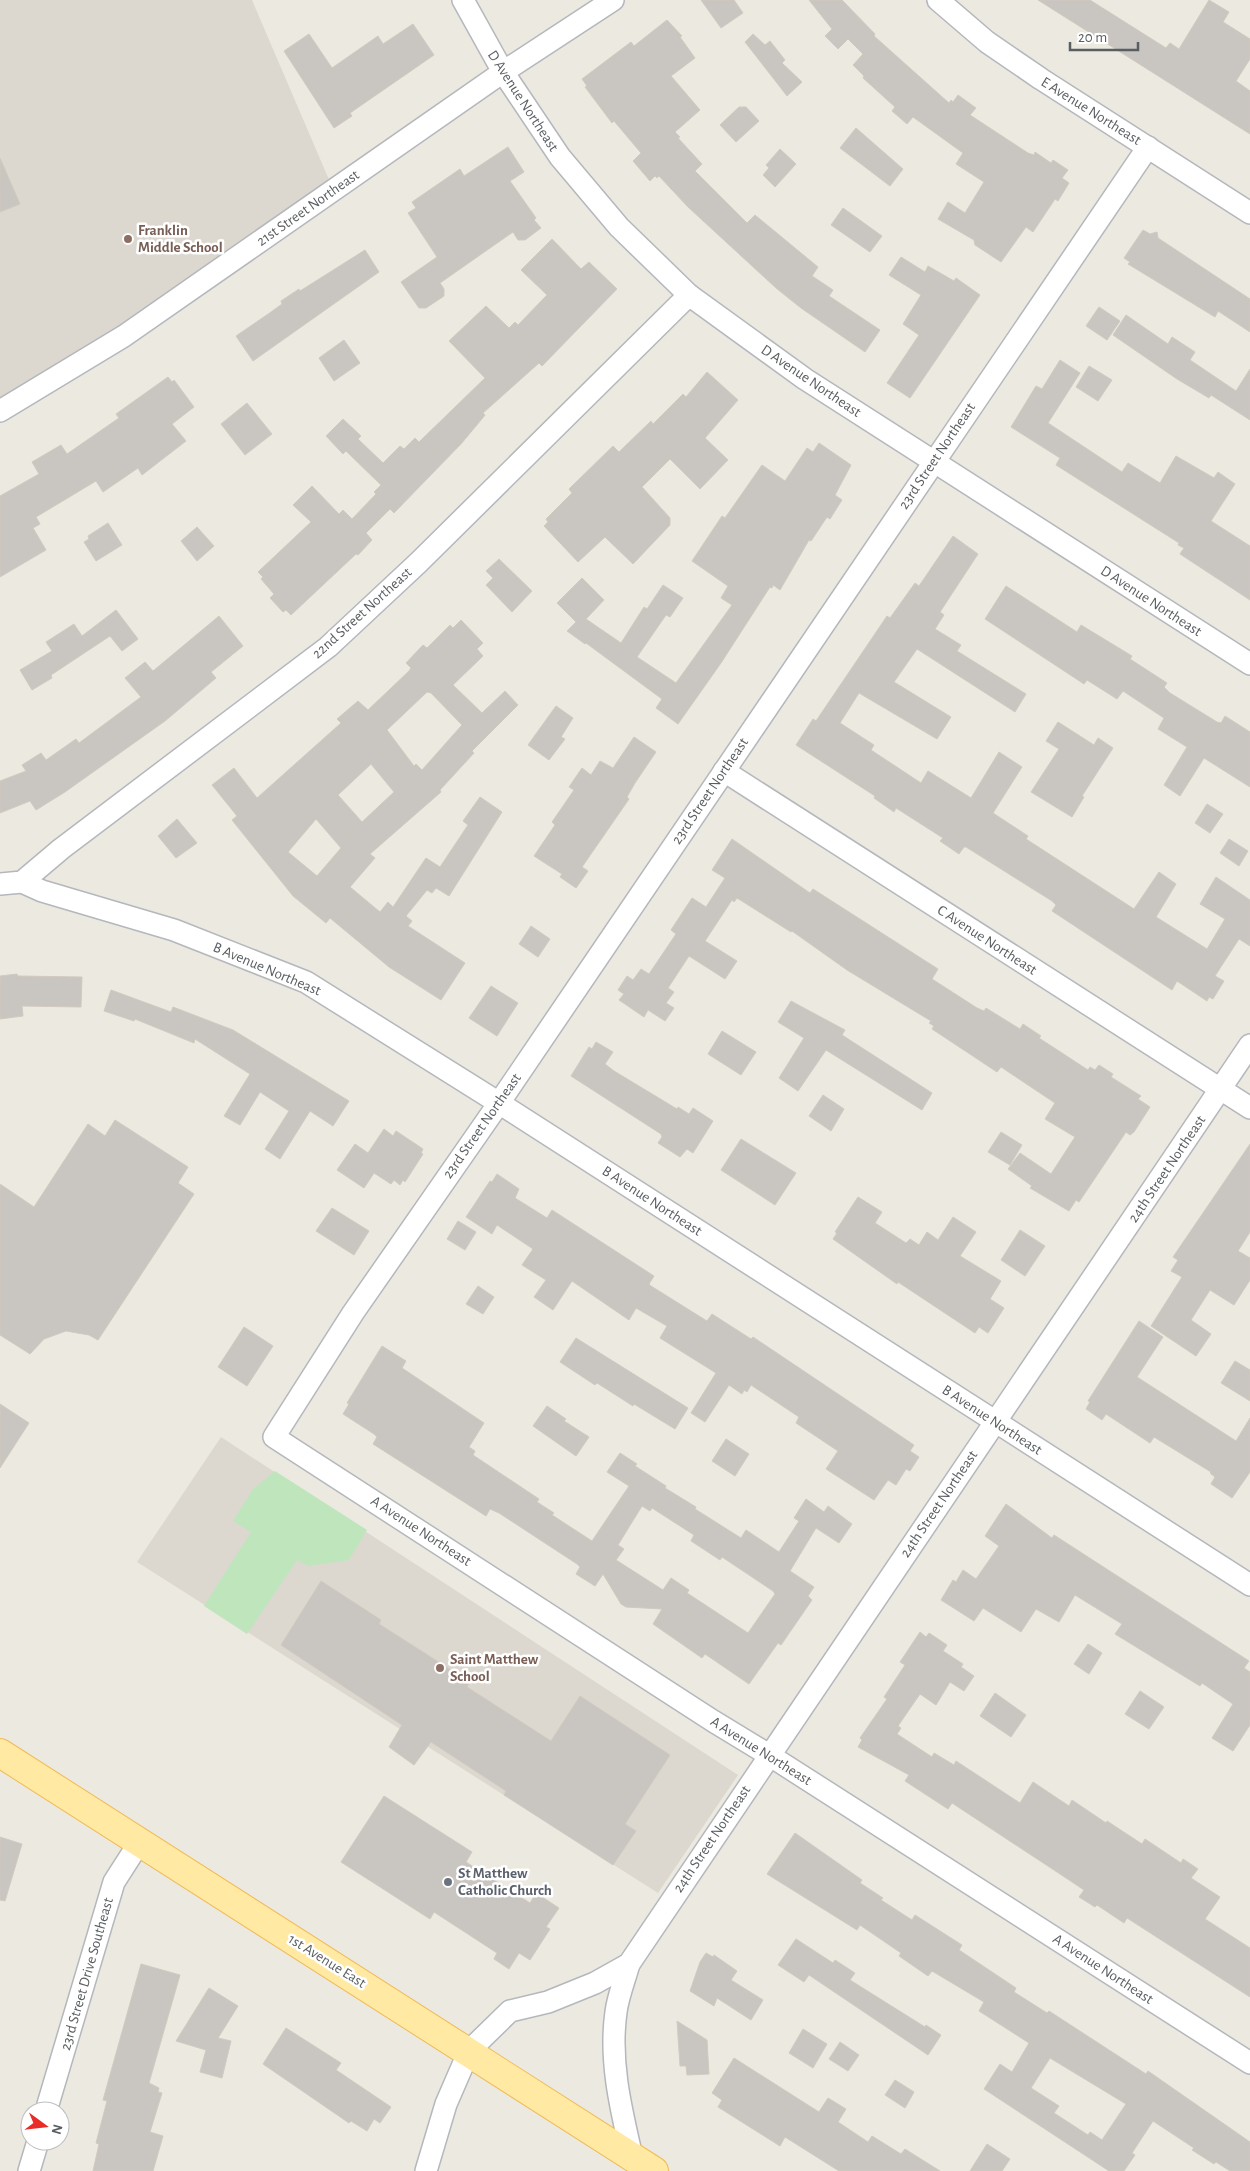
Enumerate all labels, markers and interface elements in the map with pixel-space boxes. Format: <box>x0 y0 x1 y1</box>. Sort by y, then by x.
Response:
scale bar <box>1070 20 1138 52</box>
text: 20 m <box>1078 30 1107 45</box>
street label: D Avenue Northeast <box>485 48 561 154</box>
street label: E Avenue Northeast <box>1038 74 1144 148</box>
street label: 21st Street Northeast <box>254 167 362 249</box>
place label: Franklin Middle School <box>138 223 223 255</box>
marker: Franklin Middle School <box>122 233 134 245</box>
street label: D Avenue Northeast <box>758 342 864 420</box>
street label: 23rd Street Northeast <box>896 400 978 512</box>
street label: D Avenue Northeast <box>1098 563 1204 639</box>
street label: 22nd Street Northeast <box>309 564 415 661</box>
street label: 23rd Street Northeast <box>669 735 751 847</box>
street label: C Avenue Northeast <box>935 902 1040 978</box>
street label: B Avenue Northeast <box>211 940 323 999</box>
street label: 23rd Street Northeast <box>440 1070 524 1181</box>
street label: 24th Street Northeast <box>1126 1113 1208 1225</box>
street label: B Avenue Northeast <box>599 1163 705 1239</box>
street label: B Avenue Northeast <box>939 1382 1045 1458</box>
street label: 24th Street Northeast <box>898 1448 980 1560</box>
street label: A Avenue Northeast <box>368 1493 474 1569</box>
place label: Saint Matthew School <box>450 1652 539 1684</box>
marker: Saint Matthew School <box>434 1662 446 1674</box>
street label: A Avenue Northeast <box>708 1714 814 1788</box>
street label: 24th Street Northeast <box>671 1783 753 1895</box>
place label: St Matthew Catholic Church <box>458 1866 552 1898</box>
marker: St Matthew Catholic Church <box>442 1876 454 1888</box>
street label: 23rd Street Drive Southeast <box>58 1896 116 2052</box>
street label: 1st Avenue East <box>286 1931 369 1991</box>
street label: A Avenue Northeast <box>1050 1931 1156 2007</box>
north arrow <box>20 2101 70 2151</box>
text: N <box>49 2123 65 2136</box>

